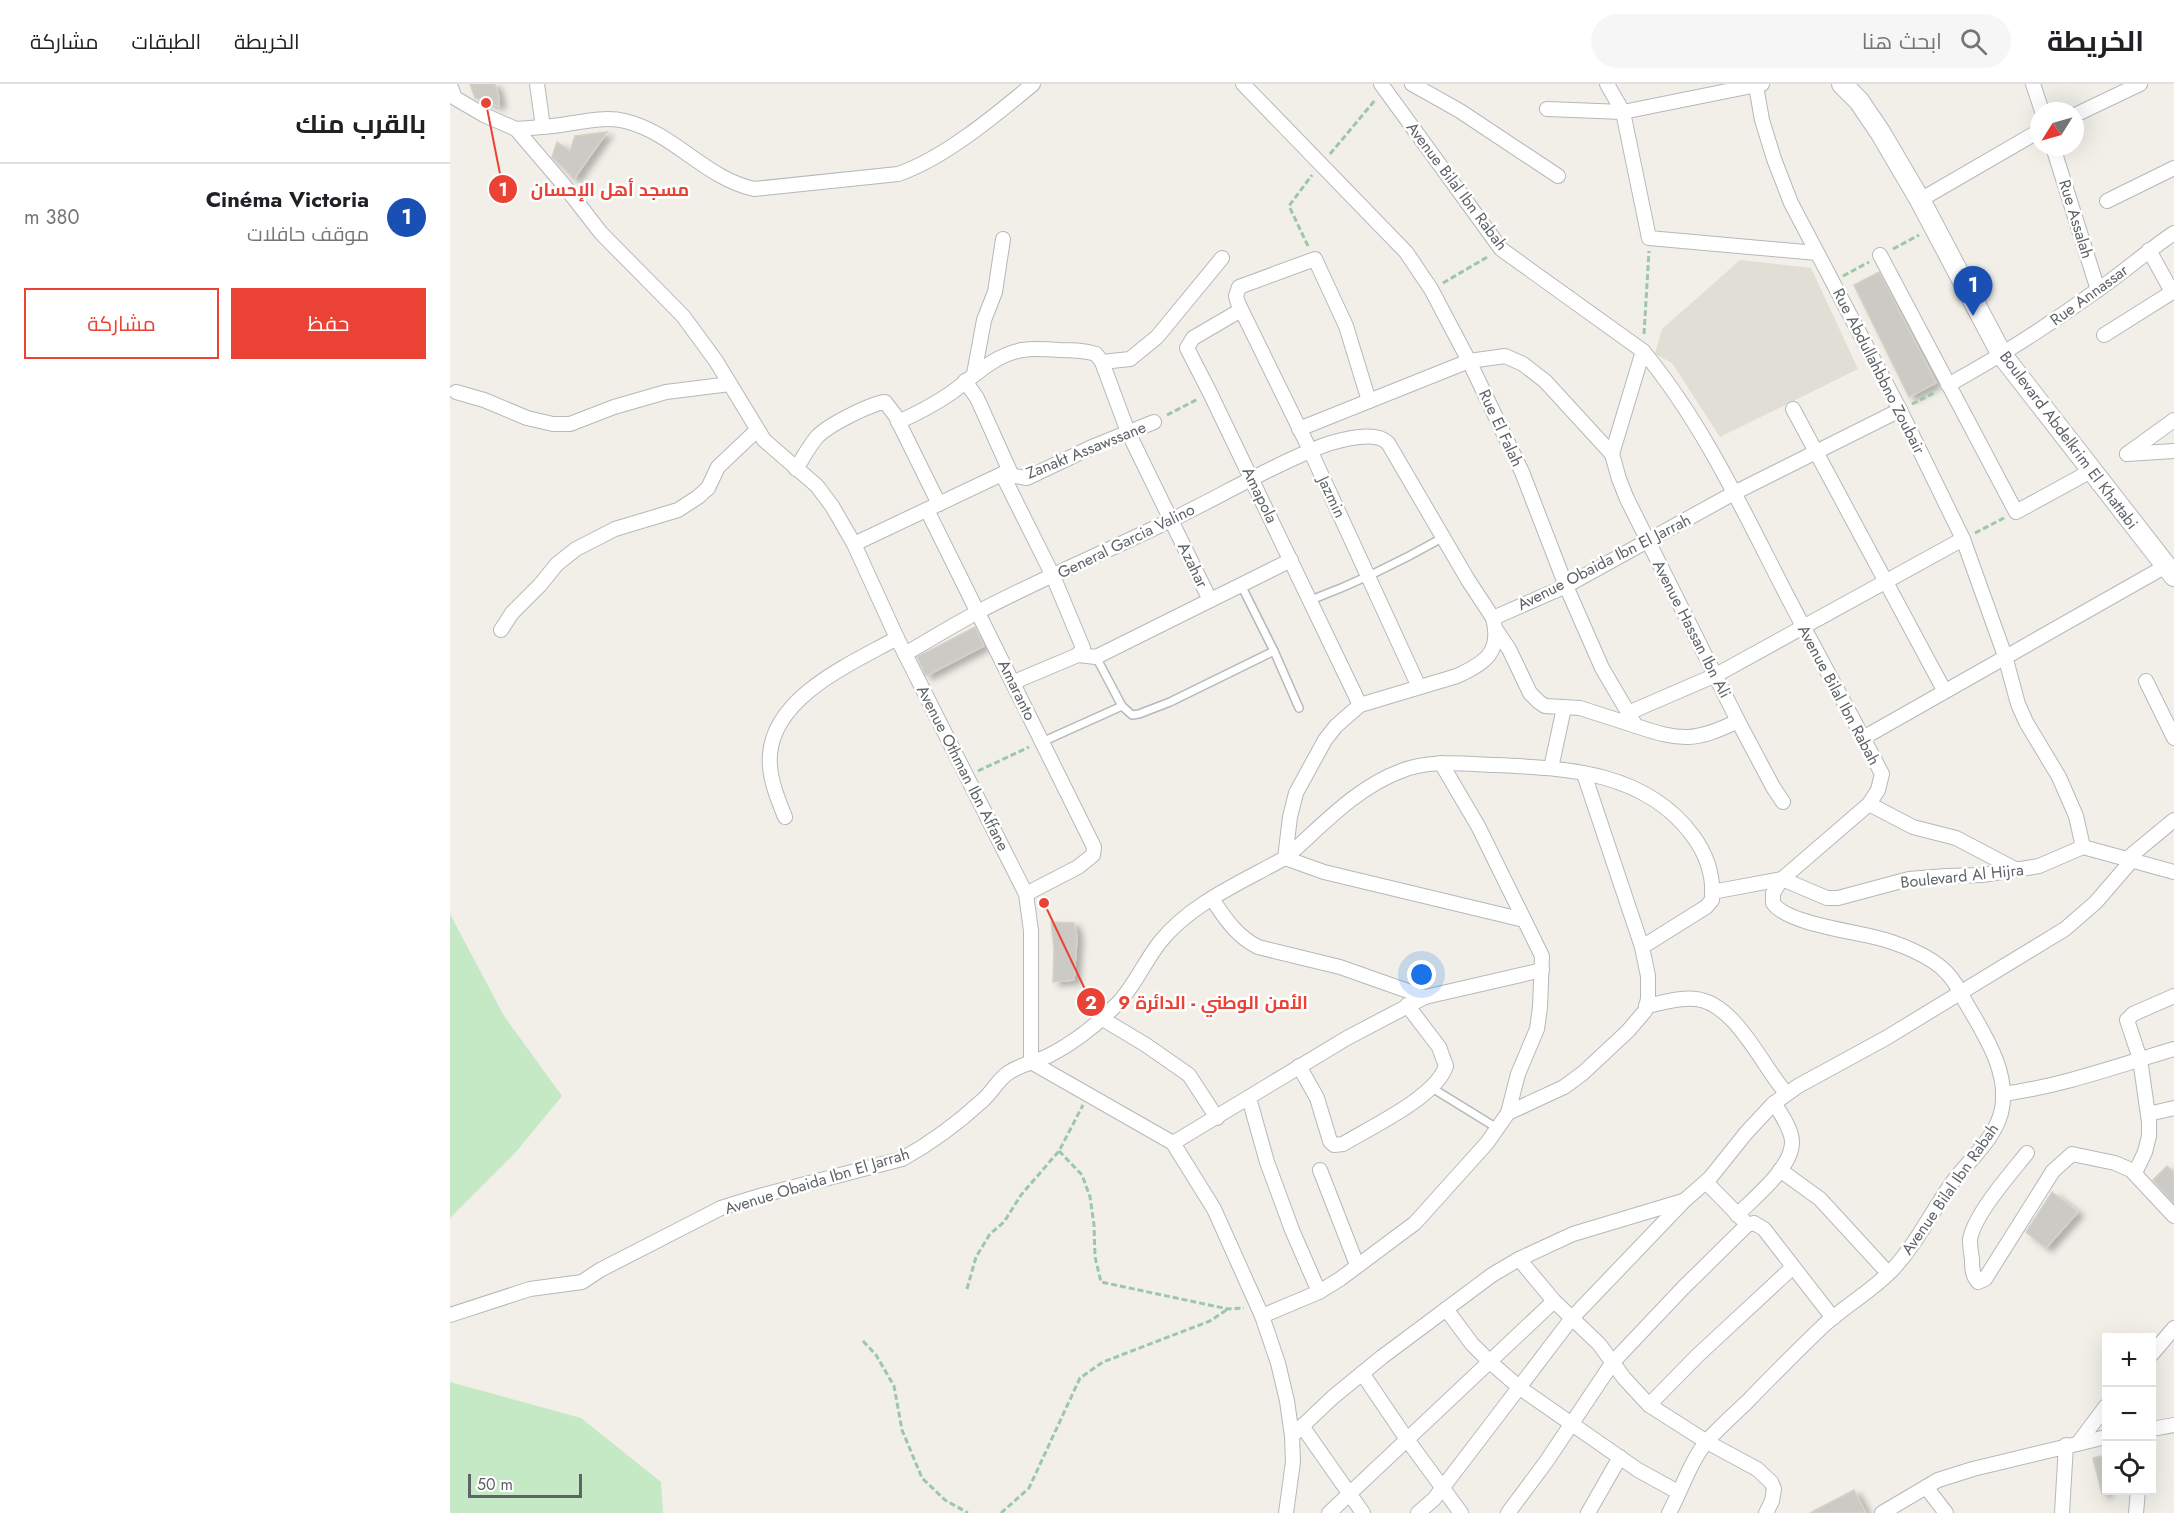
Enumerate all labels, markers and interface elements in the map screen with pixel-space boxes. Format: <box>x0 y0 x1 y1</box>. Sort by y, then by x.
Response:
search box <box>1591 14 2011 68</box>
text: الخريطة <box>2047 21 2144 62</box>
text: ابحث هنا <box>1862 25 1942 57</box>
icon: search <box>1957 25 1990 58</box>
text: مشاركة <box>30 27 99 57</box>
text: الطبقات <box>132 27 201 57</box>
text: الخريطة <box>234 27 300 57</box>
north arrow <box>2030 102 2084 156</box>
text: بالقرب منك <box>296 105 426 143</box>
street label: Avenue Bilal Ibn Rabah <box>1401 117 1513 255</box>
callout: مسجد أهل الإحسان <box>488 171 701 207</box>
text: 1 <box>498 177 508 203</box>
text: مسجد أهل الإحسان <box>531 177 689 203</box>
street label: Rue Assalah <box>2053 177 2099 261</box>
text: Cinéma Victoria <box>206 183 369 215</box>
text: 380 m <box>24 203 79 232</box>
text: 1 <box>401 203 412 232</box>
text: موقف حافلات <box>247 220 369 249</box>
street label: Rue Annassar <box>2045 258 2133 331</box>
pin: 1 <box>1954 266 1993 316</box>
street label: Rue Abdullahbbno Zoubair <box>1827 284 1931 458</box>
button: مشاركة <box>24 288 219 359</box>
button: حفظ <box>231 288 426 359</box>
street label: Boulevard Abdelkrim El Khattabi <box>1994 346 2144 534</box>
street label: Rue El Falah <box>1473 386 1529 470</box>
street label: Zanakt Assawssane <box>1023 415 1149 485</box>
street label: Amapola <box>1237 463 1283 527</box>
street label: Jazmin <box>1311 470 1352 522</box>
street label: General Garcia Valino <box>1053 498 1199 584</box>
street label: Avenue Obaida Ibn El Jarrah <box>1513 508 1695 616</box>
street label: Azahar <box>1172 538 1214 592</box>
street label: Avenue Hassan Ibn Ali <box>1647 556 1737 702</box>
street label: Avenue Bilal Ibn Rabah <box>1792 621 1886 769</box>
street label: Amaranto <box>992 656 1042 724</box>
street label: Avenue Othman Ibn Affane <box>911 681 1015 855</box>
street label: Boulevard Al Hijra <box>1899 858 2025 894</box>
your location <box>1407 960 1436 989</box>
callout: الأمن الوطني - الدائرة 9 <box>1076 984 1319 1020</box>
text: 2 <box>1085 990 1097 1016</box>
text: الأمن الوطني - الدائرة 9 <box>1118 990 1308 1018</box>
street label: Avenue Bilal Ibn Rabah <box>1896 1119 2004 1259</box>
street label: Avenue Obaida Ibn El Jarrah <box>722 1142 912 1220</box>
map controls <box>2102 1333 2156 1495</box>
button: + <box>2102 1333 2156 1387</box>
button: − <box>2102 1387 2156 1441</box>
button: locate <box>2102 1441 2156 1495</box>
scale bar <box>468 1471 582 1498</box>
text: 50 m <box>477 1473 513 1496</box>

